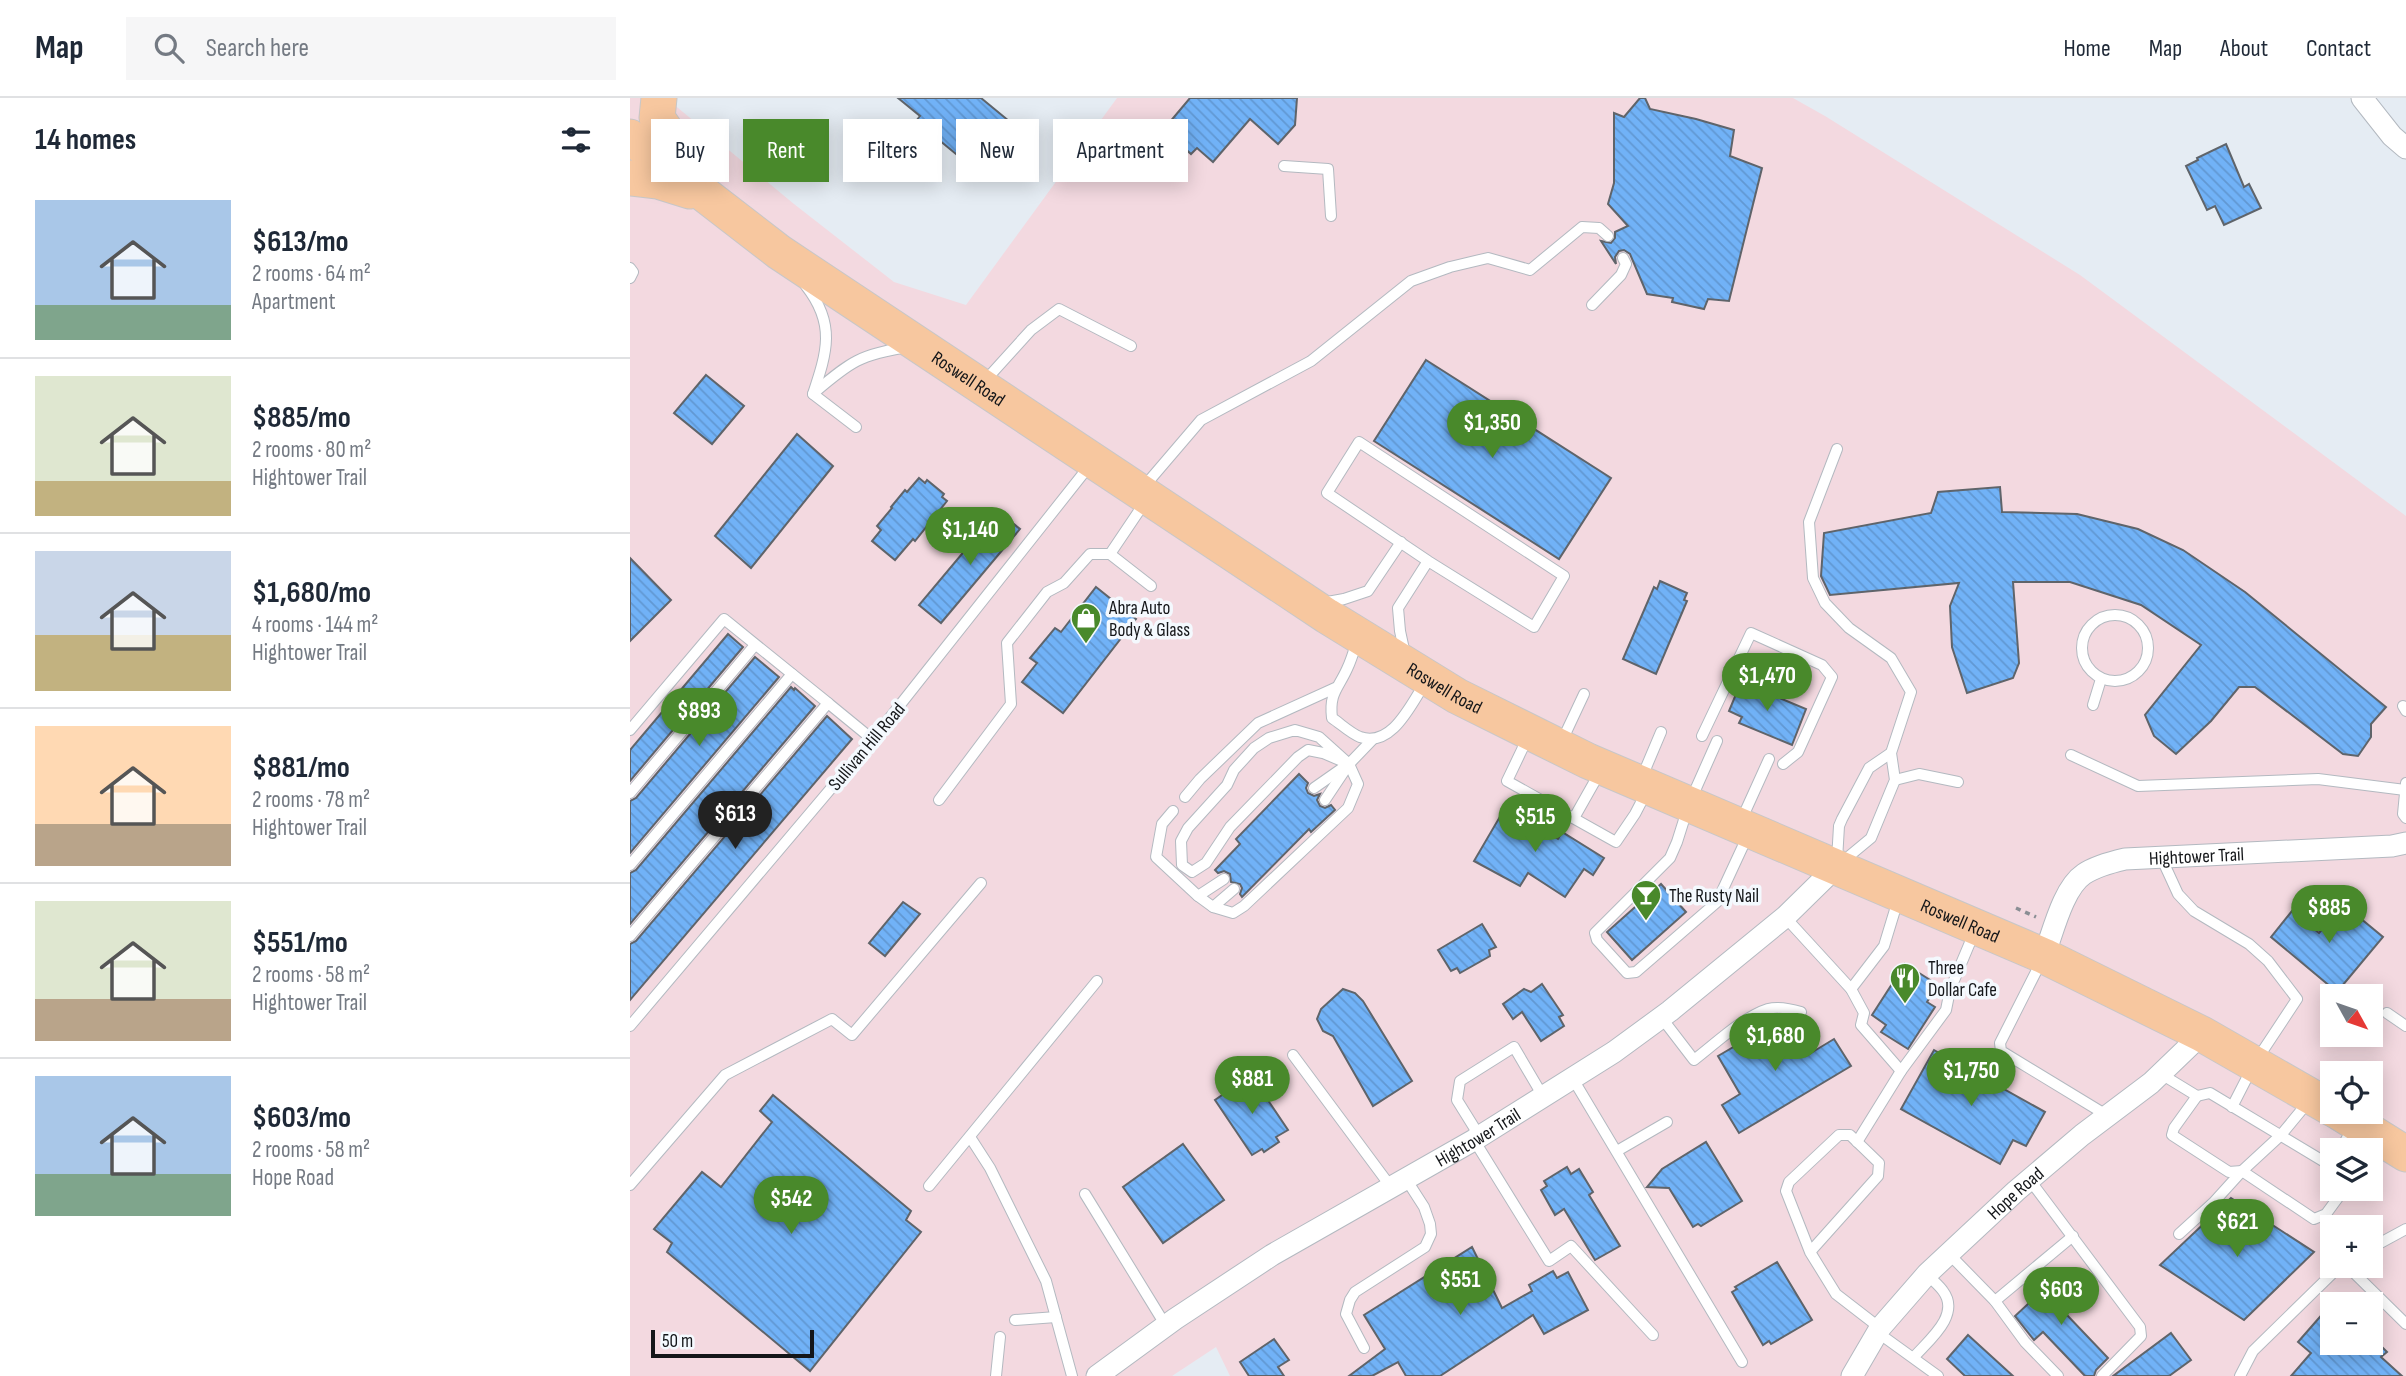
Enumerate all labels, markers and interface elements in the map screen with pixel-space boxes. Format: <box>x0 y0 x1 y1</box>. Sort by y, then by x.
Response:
search box <box>126 17 616 80</box>
text: Map <box>35 28 84 68</box>
icon: search <box>150 29 188 67</box>
text: Search here <box>206 33 309 64</box>
text: Home <box>2063 34 2111 63</box>
text: Map <box>2149 34 2182 63</box>
text: About <box>2220 34 2268 63</box>
text: Contact <box>2306 34 2371 63</box>
chip: Buy <box>651 119 729 182</box>
chip: Rent <box>743 119 829 182</box>
chip: Filters <box>843 119 942 182</box>
chip: New <box>956 119 1039 182</box>
chip: Apartment <box>1053 119 1188 182</box>
icon: filters <box>557 121 595 159</box>
text: 14 homes <box>35 122 136 158</box>
text: $613/mo <box>252 224 349 260</box>
icon: home <box>91 228 175 312</box>
text: 2 rooms · 64 m² <box>252 260 371 288</box>
text: Apartment <box>252 288 336 316</box>
street label: Roswell Road <box>927 347 1009 412</box>
text: $885/mo <box>252 400 351 436</box>
pin: $1,350 <box>1435 400 1549 460</box>
icon: home <box>91 404 175 488</box>
text: $1,350 <box>1463 409 1521 437</box>
text: 2 rooms · 80 m² <box>252 436 371 464</box>
text: Hightower Trail <box>252 464 367 492</box>
pin: $1,140 <box>913 508 1027 567</box>
text: $1,140 <box>941 516 999 544</box>
text: $1,680/mo <box>252 575 371 611</box>
icon: home <box>91 579 175 663</box>
place label: Abra Auto Body & Glass <box>1108 597 1190 642</box>
shop icon: Abra Auto Body & Glass <box>1069 601 1103 645</box>
text: 4 rooms · 144 m² <box>252 611 378 639</box>
text: Hightower Trail <box>252 639 367 667</box>
pin: $1,470 <box>1710 654 1824 713</box>
street label: Roswell Road <box>1402 658 1486 720</box>
text: $1,470 <box>1738 662 1796 690</box>
pin: $893 <box>658 688 740 748</box>
text: $893 <box>677 697 721 725</box>
street label: Sullivan Hill Road <box>824 698 911 796</box>
text: $881/mo <box>252 750 350 786</box>
icon: home <box>91 754 175 838</box>
text: 2 rooms · 78 m² <box>252 786 370 814</box>
pin: $613 <box>694 792 776 851</box>
pin: $515 <box>1494 794 1576 854</box>
text: $613 <box>714 800 756 828</box>
text: $515 <box>1514 803 1556 831</box>
text: Hightower Trail <box>252 814 367 842</box>
street label: Hightower Trail <box>2149 843 2245 871</box>
bar icon: The Rusty Nail <box>1629 878 1663 922</box>
place label: The Rusty Nail <box>1669 885 1759 908</box>
pin: $885 <box>2288 886 2370 945</box>
text: $885 <box>2307 894 2351 922</box>
street label: Roswell Road <box>1917 895 2003 949</box>
text: $551/mo <box>252 925 348 961</box>
icon: home <box>91 929 175 1013</box>
place label: Three Dollar Cafe <box>1928 957 1997 1002</box>
text: 2 rooms · 58 m² <box>252 961 370 989</box>
restaurant icon: Three Dollar Cafe <box>1888 961 1922 1005</box>
north arrow <box>2320 984 2384 1046</box>
map controls <box>2320 984 2383 1355</box>
text: Hightower Trail <box>252 989 367 1017</box>
pin: $1,680 <box>1718 1014 1832 1073</box>
text: $1,680 <box>1745 1022 1805 1050</box>
pin: $1,750 <box>1914 1048 2028 1108</box>
pin: $881 <box>1211 1056 1293 1116</box>
text: $1,750 <box>1943 1057 1999 1085</box>
button: locate <box>2320 1061 2383 1124</box>
text: $881 <box>1231 1065 1273 1093</box>
text: $603/mo <box>252 1100 351 1136</box>
icon: home <box>91 1104 175 1188</box>
street label: Hightower Trail <box>1432 1104 1525 1172</box>
text: 2 rooms · 58 m² <box>252 1136 370 1164</box>
button: layers <box>2320 1138 2383 1201</box>
street label: Hope Road <box>1983 1163 2049 1225</box>
text: Hope Road <box>252 1164 334 1192</box>
pin: $542 <box>750 1176 832 1236</box>
text: $542 <box>770 1185 812 1213</box>
pin: $621 <box>2196 1200 2278 1259</box>
text: $621 <box>2216 1208 2258 1236</box>
button: + <box>2320 1215 2383 1278</box>
pin: $551 <box>1419 1258 1501 1317</box>
text: $551 <box>1440 1266 1480 1294</box>
pin: $603 <box>2020 1268 2102 1327</box>
text: $603 <box>2039 1276 2083 1304</box>
button: − <box>2320 1292 2383 1355</box>
scale bar <box>651 1327 814 1359</box>
text: 50 m <box>662 1330 693 1353</box>

